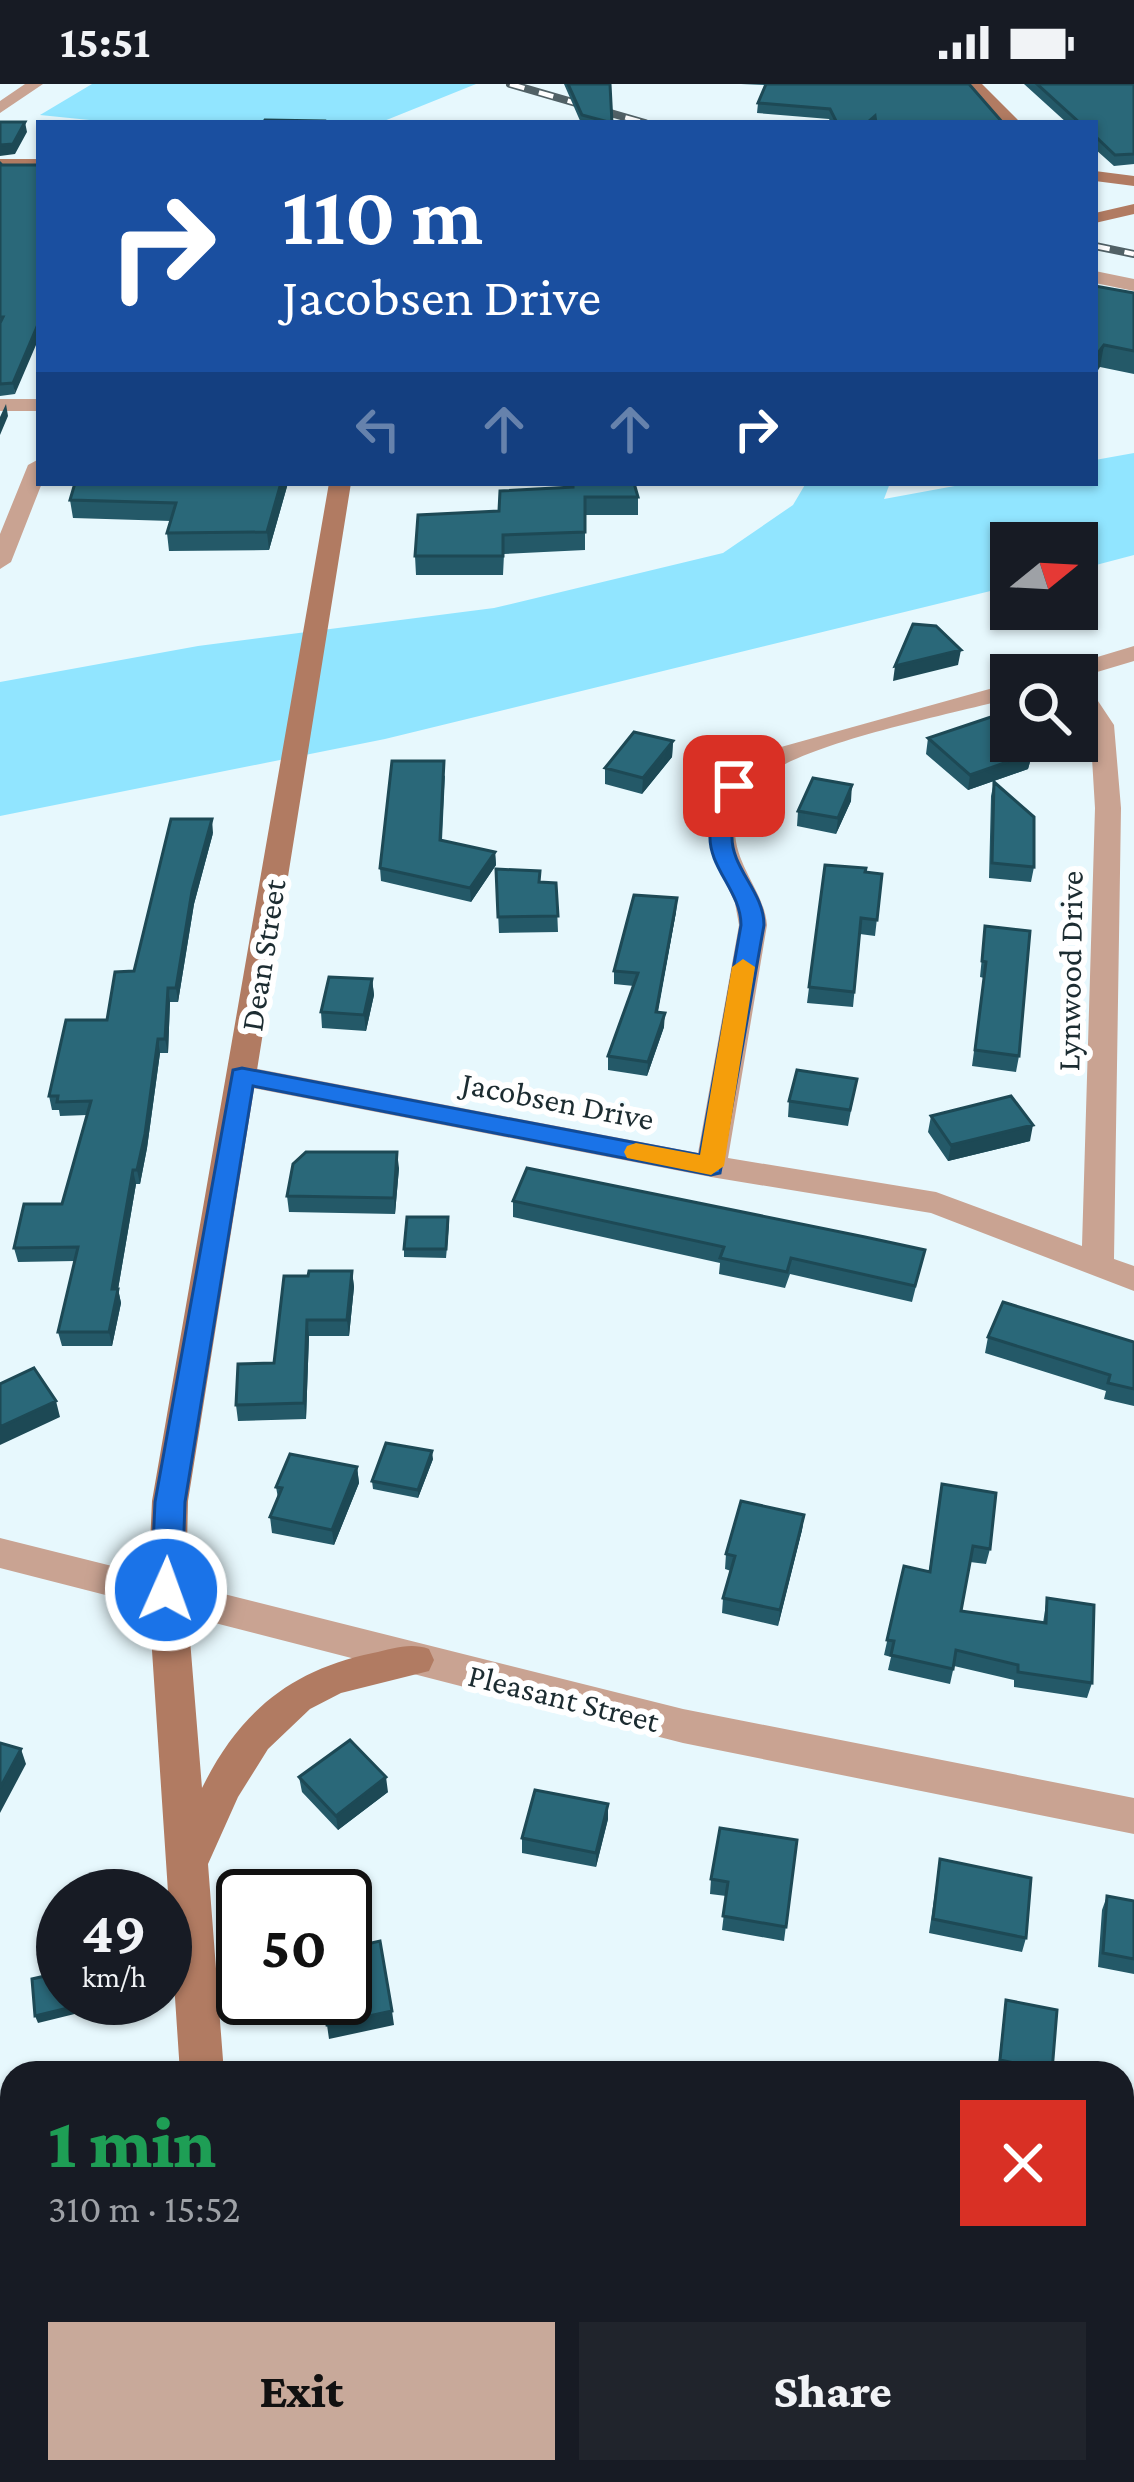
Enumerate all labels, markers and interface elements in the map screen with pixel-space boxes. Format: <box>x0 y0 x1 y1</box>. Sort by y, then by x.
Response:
text: 15:51 <box>60 17 150 67</box>
icon: right <box>84 168 240 324</box>
text: 110 m <box>282 169 483 262</box>
text: Jacobsen Drive <box>282 267 601 327</box>
icon: left <box>345 396 411 462</box>
icon: ahead <box>471 396 537 462</box>
icon: ahead <box>597 396 663 462</box>
icon: right <box>723 396 789 462</box>
north arrow <box>990 522 1098 630</box>
map controls <box>990 522 1098 762</box>
button: search <box>990 654 1098 762</box>
pin <box>683 735 785 837</box>
icon: arrive <box>701 753 767 819</box>
street label: Lynwood Drive <box>1049 870 1090 1072</box>
street label: Dean Street <box>232 876 293 1034</box>
street label: Jacobsen Drive <box>456 1063 657 1137</box>
position arrow <box>103 1527 229 1653</box>
street label: Pleasant Street <box>465 1656 664 1739</box>
speed limit sign: 50 <box>216 1869 372 2025</box>
text: 49 <box>82 1898 146 1965</box>
text: km/h <box>82 1960 146 1993</box>
button: close <box>960 2100 1086 2226</box>
text: 1 min <box>48 2102 216 2182</box>
text: 310 m · 15:52 <box>48 2187 240 2230</box>
button: Exit <box>48 2322 555 2460</box>
button: Share <box>579 2322 1086 2460</box>

